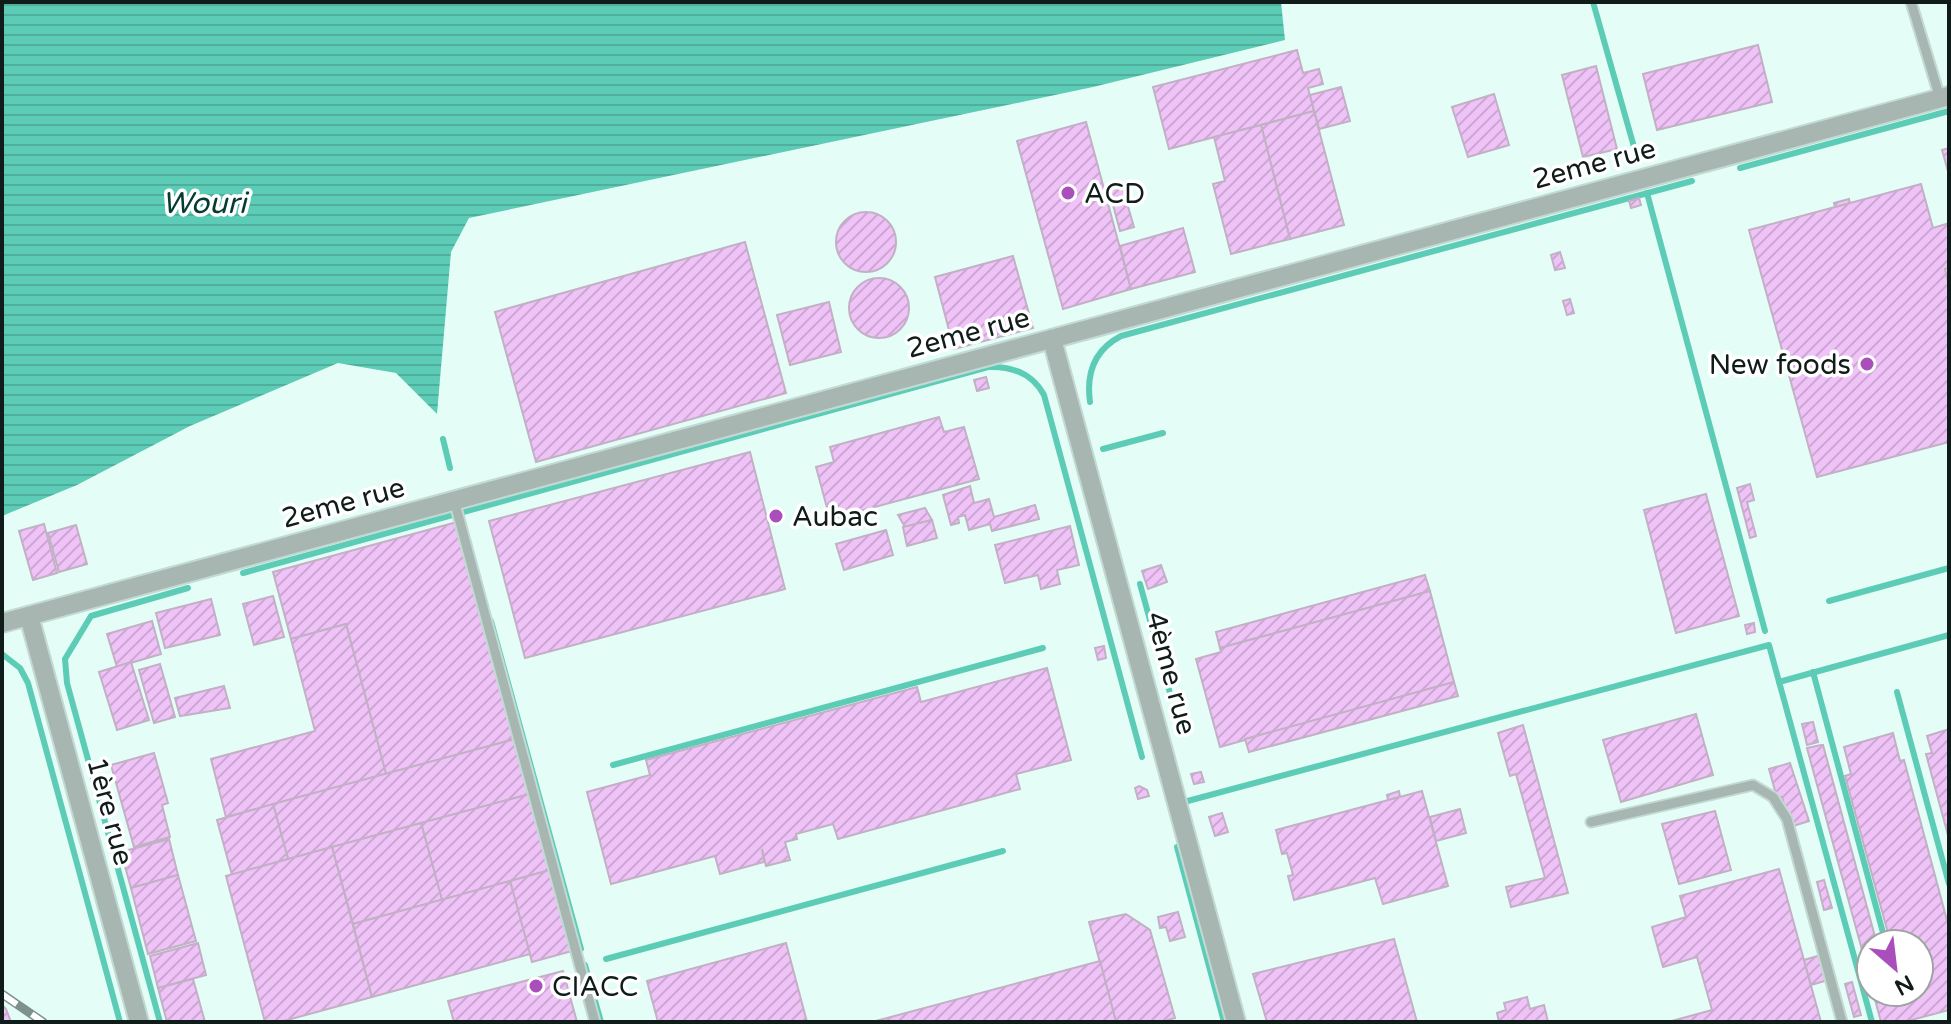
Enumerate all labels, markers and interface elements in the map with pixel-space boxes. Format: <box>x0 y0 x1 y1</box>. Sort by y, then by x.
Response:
street label: 2eme rue <box>1529 131 1659 197</box>
place label: ACD <box>1084 177 1145 211</box>
marker: ACD <box>1059 184 1077 202</box>
water label: Wouri <box>162 185 250 222</box>
street label: 2eme rue <box>903 300 1033 366</box>
place label: New foods <box>1709 348 1851 382</box>
marker: New foods <box>1858 355 1876 373</box>
street label: 2eme rue <box>278 470 408 536</box>
place label: Aubac <box>792 500 878 534</box>
marker: Aubac <box>767 507 785 525</box>
street label: 4ème rue <box>1138 608 1204 738</box>
street label: 1ère rue <box>79 753 141 869</box>
north arrow <box>1855 928 1935 1008</box>
text: N <box>1890 969 1918 1000</box>
place label: CIACC <box>552 970 638 1004</box>
marker: CIACC <box>527 977 545 995</box>

